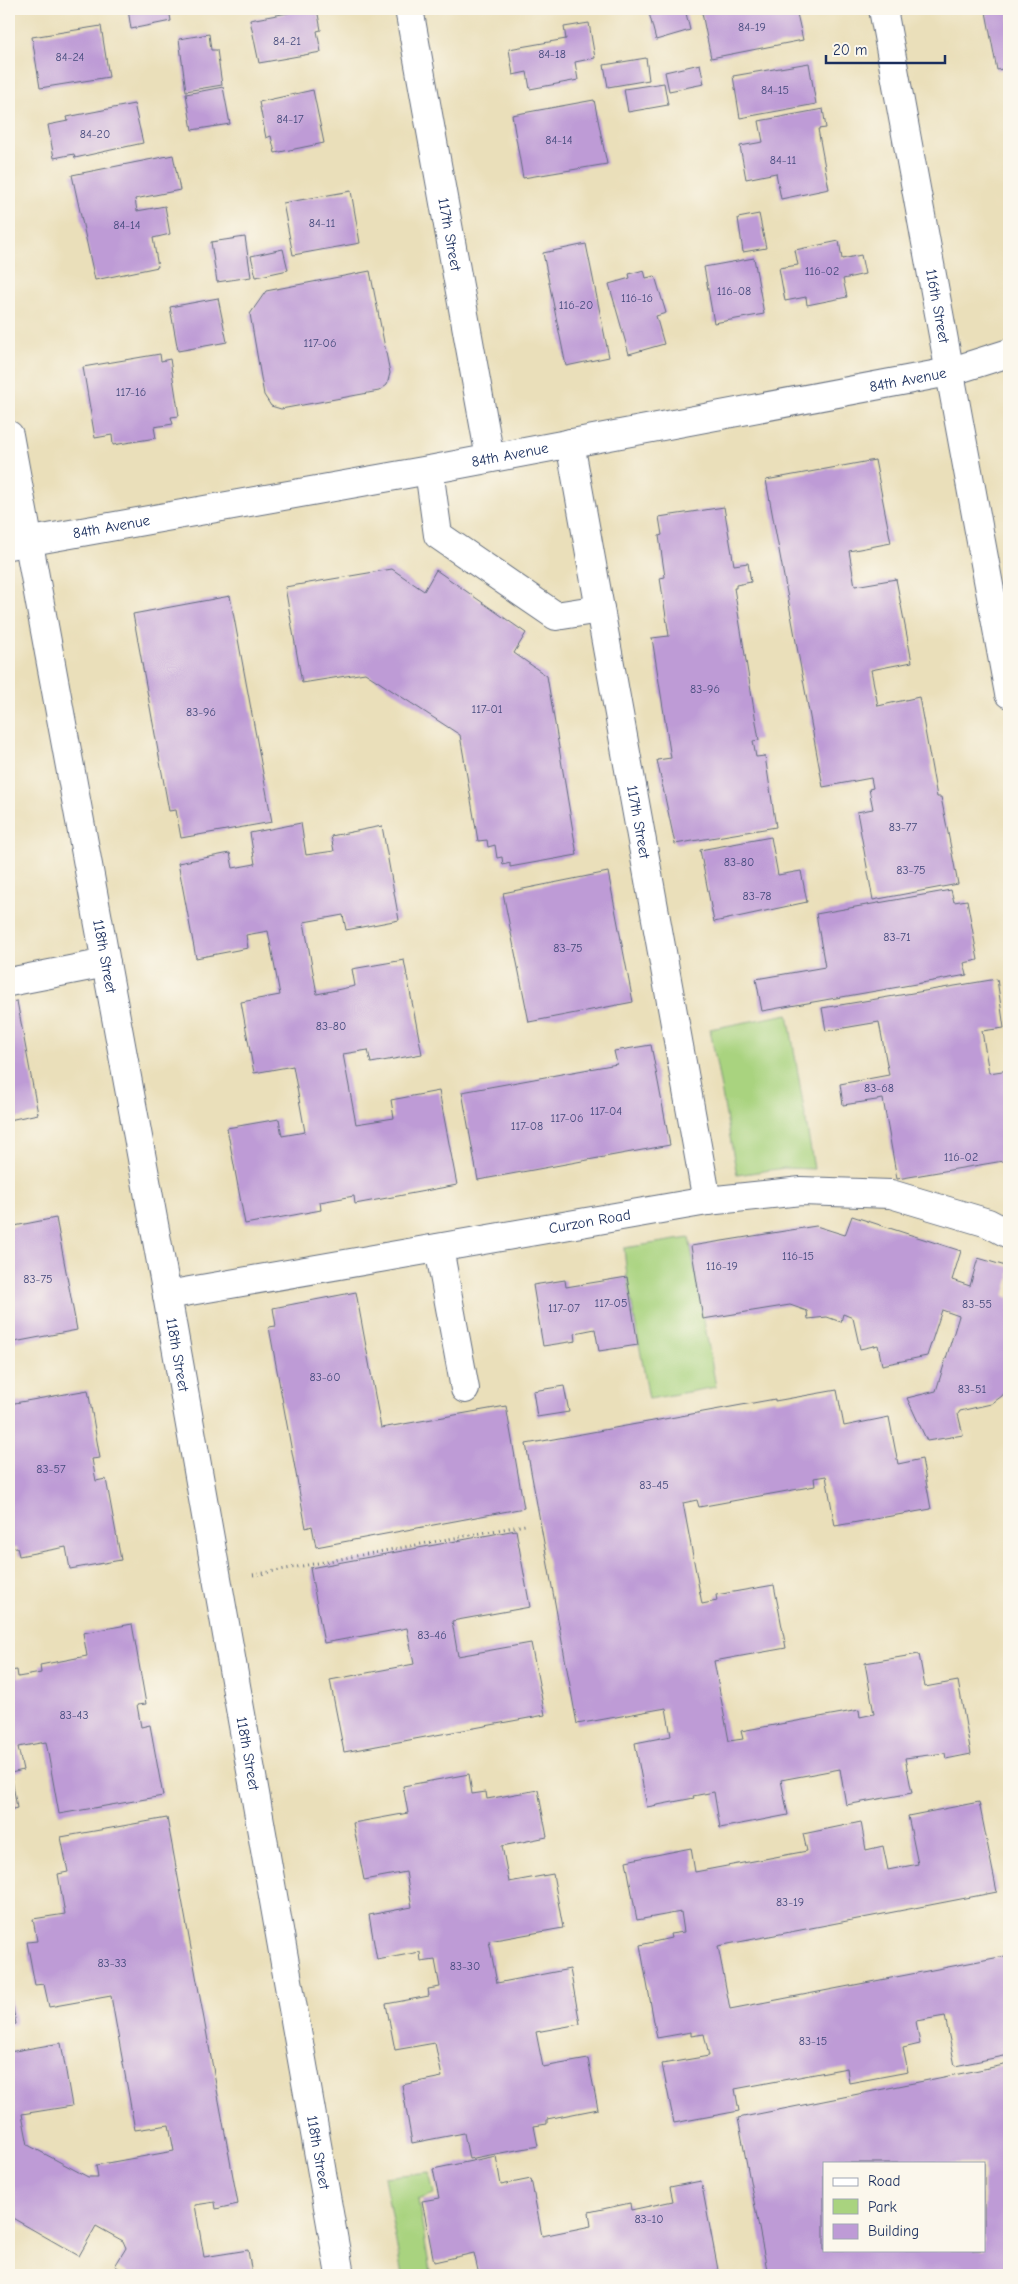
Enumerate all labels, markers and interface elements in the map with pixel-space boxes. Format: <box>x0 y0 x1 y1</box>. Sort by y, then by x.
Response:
house number: 84-19 <box>738 20 766 34</box>
scale bar <box>826 32 944 64</box>
house number: 84-21 <box>273 34 301 48</box>
text: 20 m <box>833 41 867 59</box>
house number: 84-18 <box>538 47 566 61</box>
house number: 84-24 <box>56 50 85 64</box>
house number: 84-15 <box>761 83 789 97</box>
house number: 84-17 <box>276 112 304 126</box>
house number: 84-20 <box>80 127 110 141</box>
house number: 84-14 <box>545 133 573 147</box>
house number: 84-11 <box>770 153 796 167</box>
street label: 117th Street <box>434 196 465 273</box>
house number: 84-11 <box>309 216 335 230</box>
house number: 84-14 <box>113 218 141 232</box>
house number: 116-02 <box>805 264 839 278</box>
street label: 116th Street <box>922 268 953 345</box>
house number: 116-08 <box>717 284 751 298</box>
house number: 116-16 <box>621 291 653 305</box>
house number: 116-20 <box>559 298 593 312</box>
house number: 117-06 <box>304 336 336 350</box>
street label: 84th Avenue <box>868 364 948 396</box>
house number: 117-16 <box>116 385 146 399</box>
street label: 84th Avenue <box>470 439 550 471</box>
street label: 84th Avenue <box>71 511 152 542</box>
house number: 83-96 <box>690 682 720 696</box>
house number: 117-01 <box>471 702 503 716</box>
house number: 83-96 <box>186 705 216 719</box>
street label: 117th Street <box>623 784 654 861</box>
house number: 83-77 <box>889 820 918 834</box>
house number: 83-80 <box>724 855 754 869</box>
house number: 83-75 <box>896 863 926 877</box>
house number: 83-78 <box>743 889 771 903</box>
street label: 118th Street <box>89 918 120 995</box>
house number: 83-71 <box>883 930 911 944</box>
house number: 83-75 <box>553 941 583 955</box>
house number: 83-80 <box>316 1019 346 1033</box>
house number: 83-68 <box>864 1081 894 1095</box>
house number: 117-04 <box>590 1104 622 1118</box>
house number: 117-06 <box>551 1111 583 1125</box>
house number: 117-08 <box>511 1119 543 1133</box>
house number: 116-02 <box>944 1150 978 1164</box>
street label: Curzon Road <box>547 1205 632 1237</box>
house number: 116-15 <box>782 1249 814 1263</box>
house number: 116-19 <box>706 1259 738 1273</box>
house number: 83-75 <box>23 1272 53 1286</box>
house number: 117-05 <box>595 1296 627 1310</box>
house number: 83-55 <box>962 1297 992 1311</box>
house number: 117-07 <box>548 1301 580 1315</box>
street label: 118th Street <box>162 1316 193 1394</box>
house number: 83-60 <box>310 1370 340 1384</box>
house number: 83-51 <box>958 1382 986 1396</box>
house number: 83-57 <box>36 1462 66 1476</box>
house number: 83-45 <box>639 1478 669 1492</box>
house number: 83-46 <box>417 1628 447 1642</box>
house number: 83-43 <box>60 1708 88 1722</box>
street label: 118th Street <box>233 1715 263 1792</box>
house number: 83-19 <box>776 1895 804 1909</box>
house number: 83-33 <box>97 1956 127 1970</box>
house number: 83-30 <box>450 1959 480 1973</box>
house number: 83-15 <box>799 2034 827 2048</box>
street label: 118th Street <box>303 2114 334 2191</box>
legend <box>823 2162 986 2252</box>
text: Road <box>868 2172 900 2190</box>
text: Park <box>868 2198 897 2216</box>
house number: 83-10 <box>634 2212 664 2226</box>
text: Building <box>868 2222 919 2240</box>

